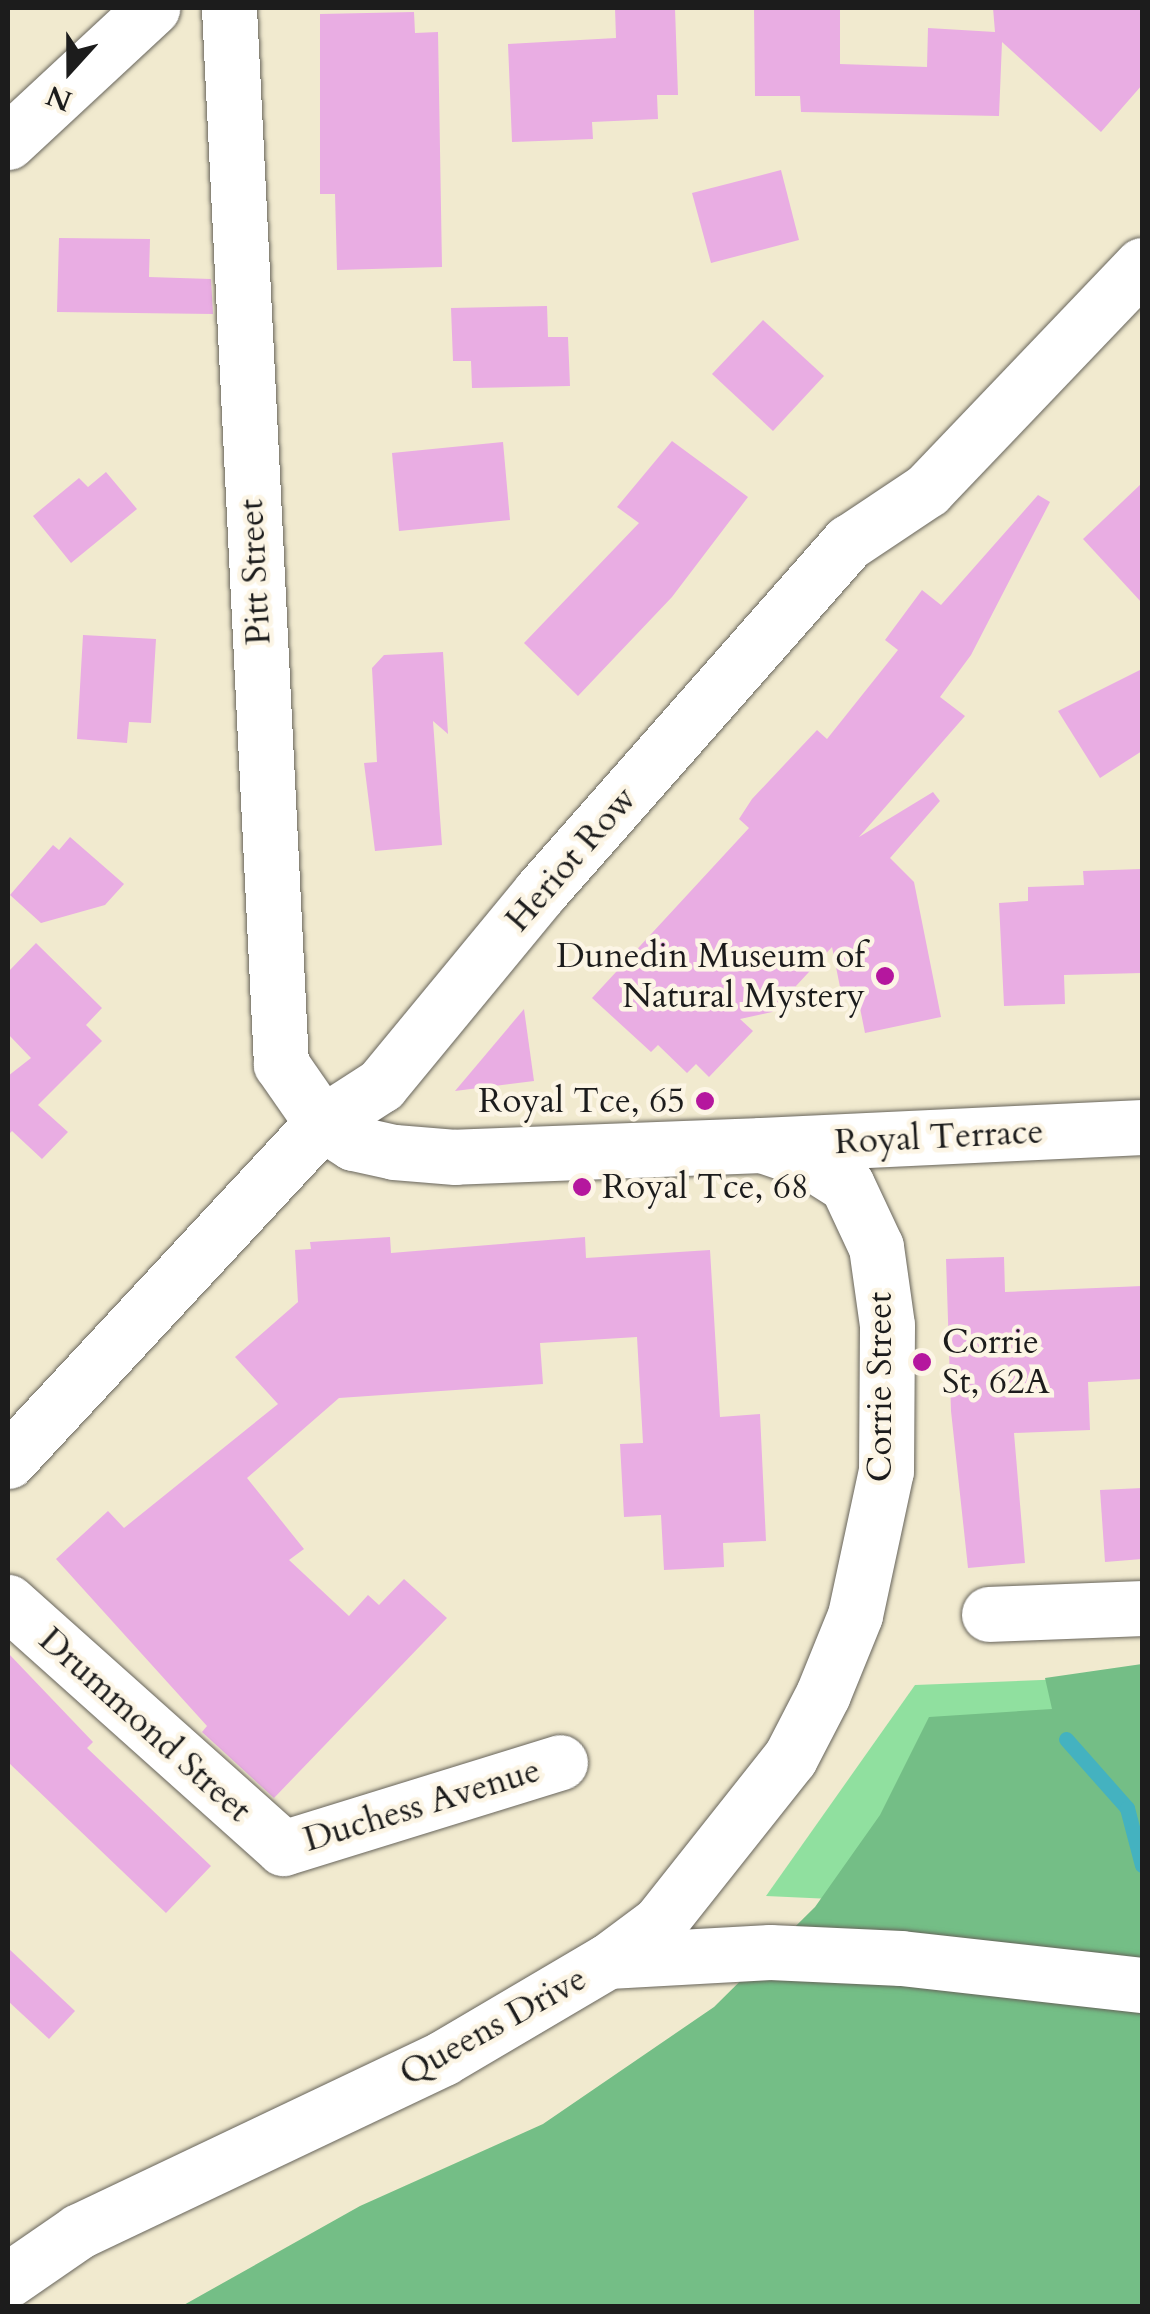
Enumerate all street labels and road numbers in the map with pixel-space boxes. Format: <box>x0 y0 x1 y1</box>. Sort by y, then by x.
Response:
street label: Pitt Street <box>230 498 280 646</box>
street label: Heriot Row <box>497 778 645 940</box>
street label: Royal Terrace <box>833 1111 1045 1163</box>
street label: Corrie Street <box>859 1292 901 1482</box>
street label: Drummond Street <box>30 1619 260 1831</box>
street label: Duchess Avenue <box>299 1749 545 1861</box>
street label: Queens Drive <box>392 1957 594 2095</box>

